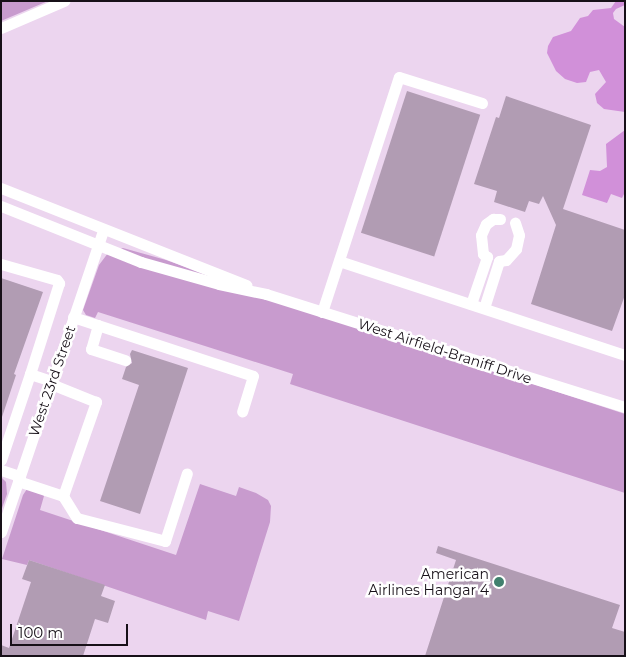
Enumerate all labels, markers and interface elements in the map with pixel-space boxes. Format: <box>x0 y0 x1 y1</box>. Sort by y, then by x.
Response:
street label: West Airfield-Braniff Drive <box>356 315 534 387</box>
street label: West 23rd Street <box>25 323 79 439</box>
place label: American Airlines Hangar 4 <box>368 566 489 598</box>
marker: American Airlines Hangar 4 <box>493 576 505 588</box>
scale bar <box>12 614 130 646</box>
text: 100 m <box>18 623 63 642</box>

